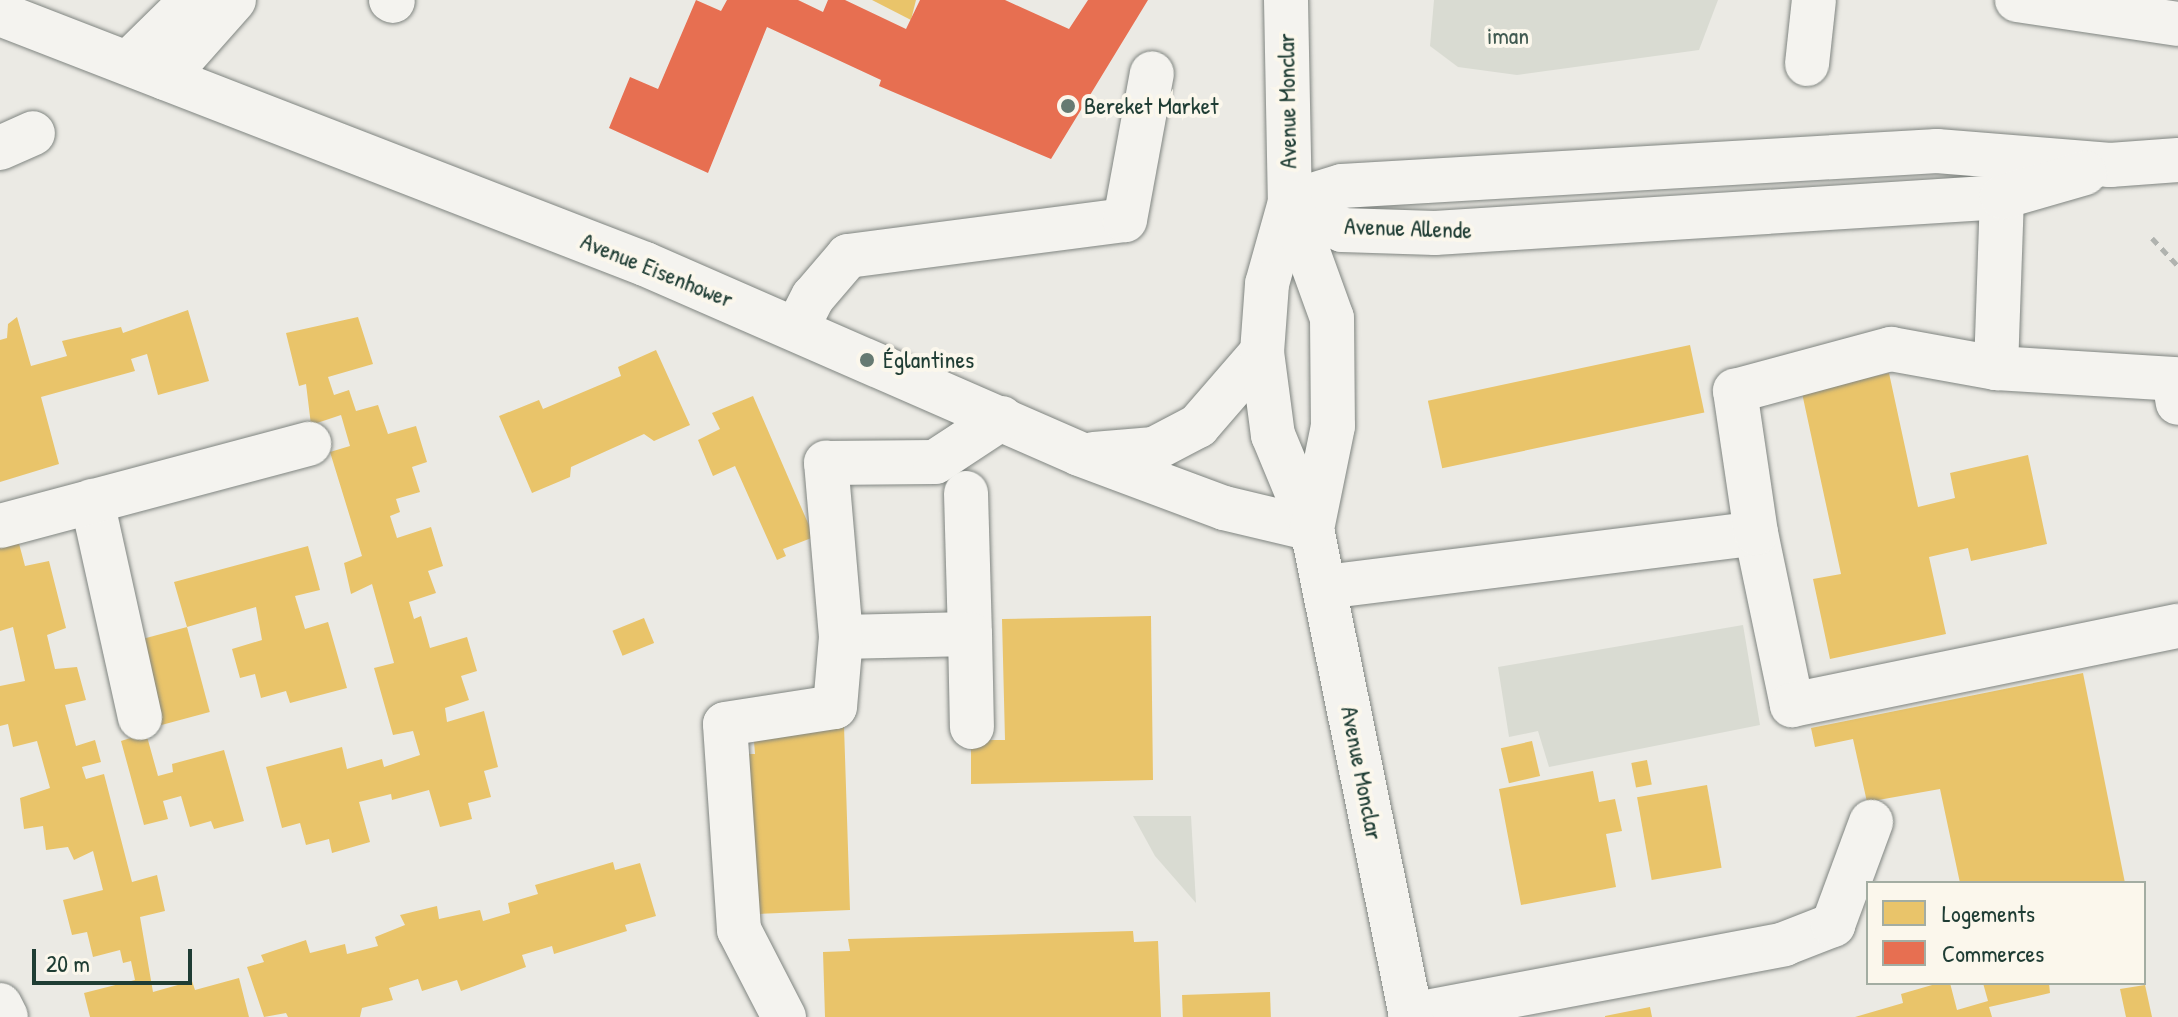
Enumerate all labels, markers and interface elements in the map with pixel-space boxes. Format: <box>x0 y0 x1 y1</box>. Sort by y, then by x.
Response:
park label: iman <box>1487 22 1529 50</box>
street label: Avenue Monclar <box>1271 33 1303 169</box>
place label: Bereket Market <box>1084 92 1218 120</box>
marker: Bereket Market <box>1059 97 1077 115</box>
street label: Avenue Allende <box>1344 211 1472 245</box>
street label: Avenue Eisenhower <box>577 226 737 314</box>
place label: Églantines <box>883 346 974 374</box>
marker: Églantines <box>858 351 876 369</box>
street label: Avenue Monclar <box>1335 704 1389 842</box>
legend <box>1866 881 2146 985</box>
text: Logements <box>1942 897 2035 929</box>
scale bar <box>36 933 196 983</box>
text: Commerces <box>1942 937 2044 969</box>
text: 20 m <box>46 947 90 979</box>

